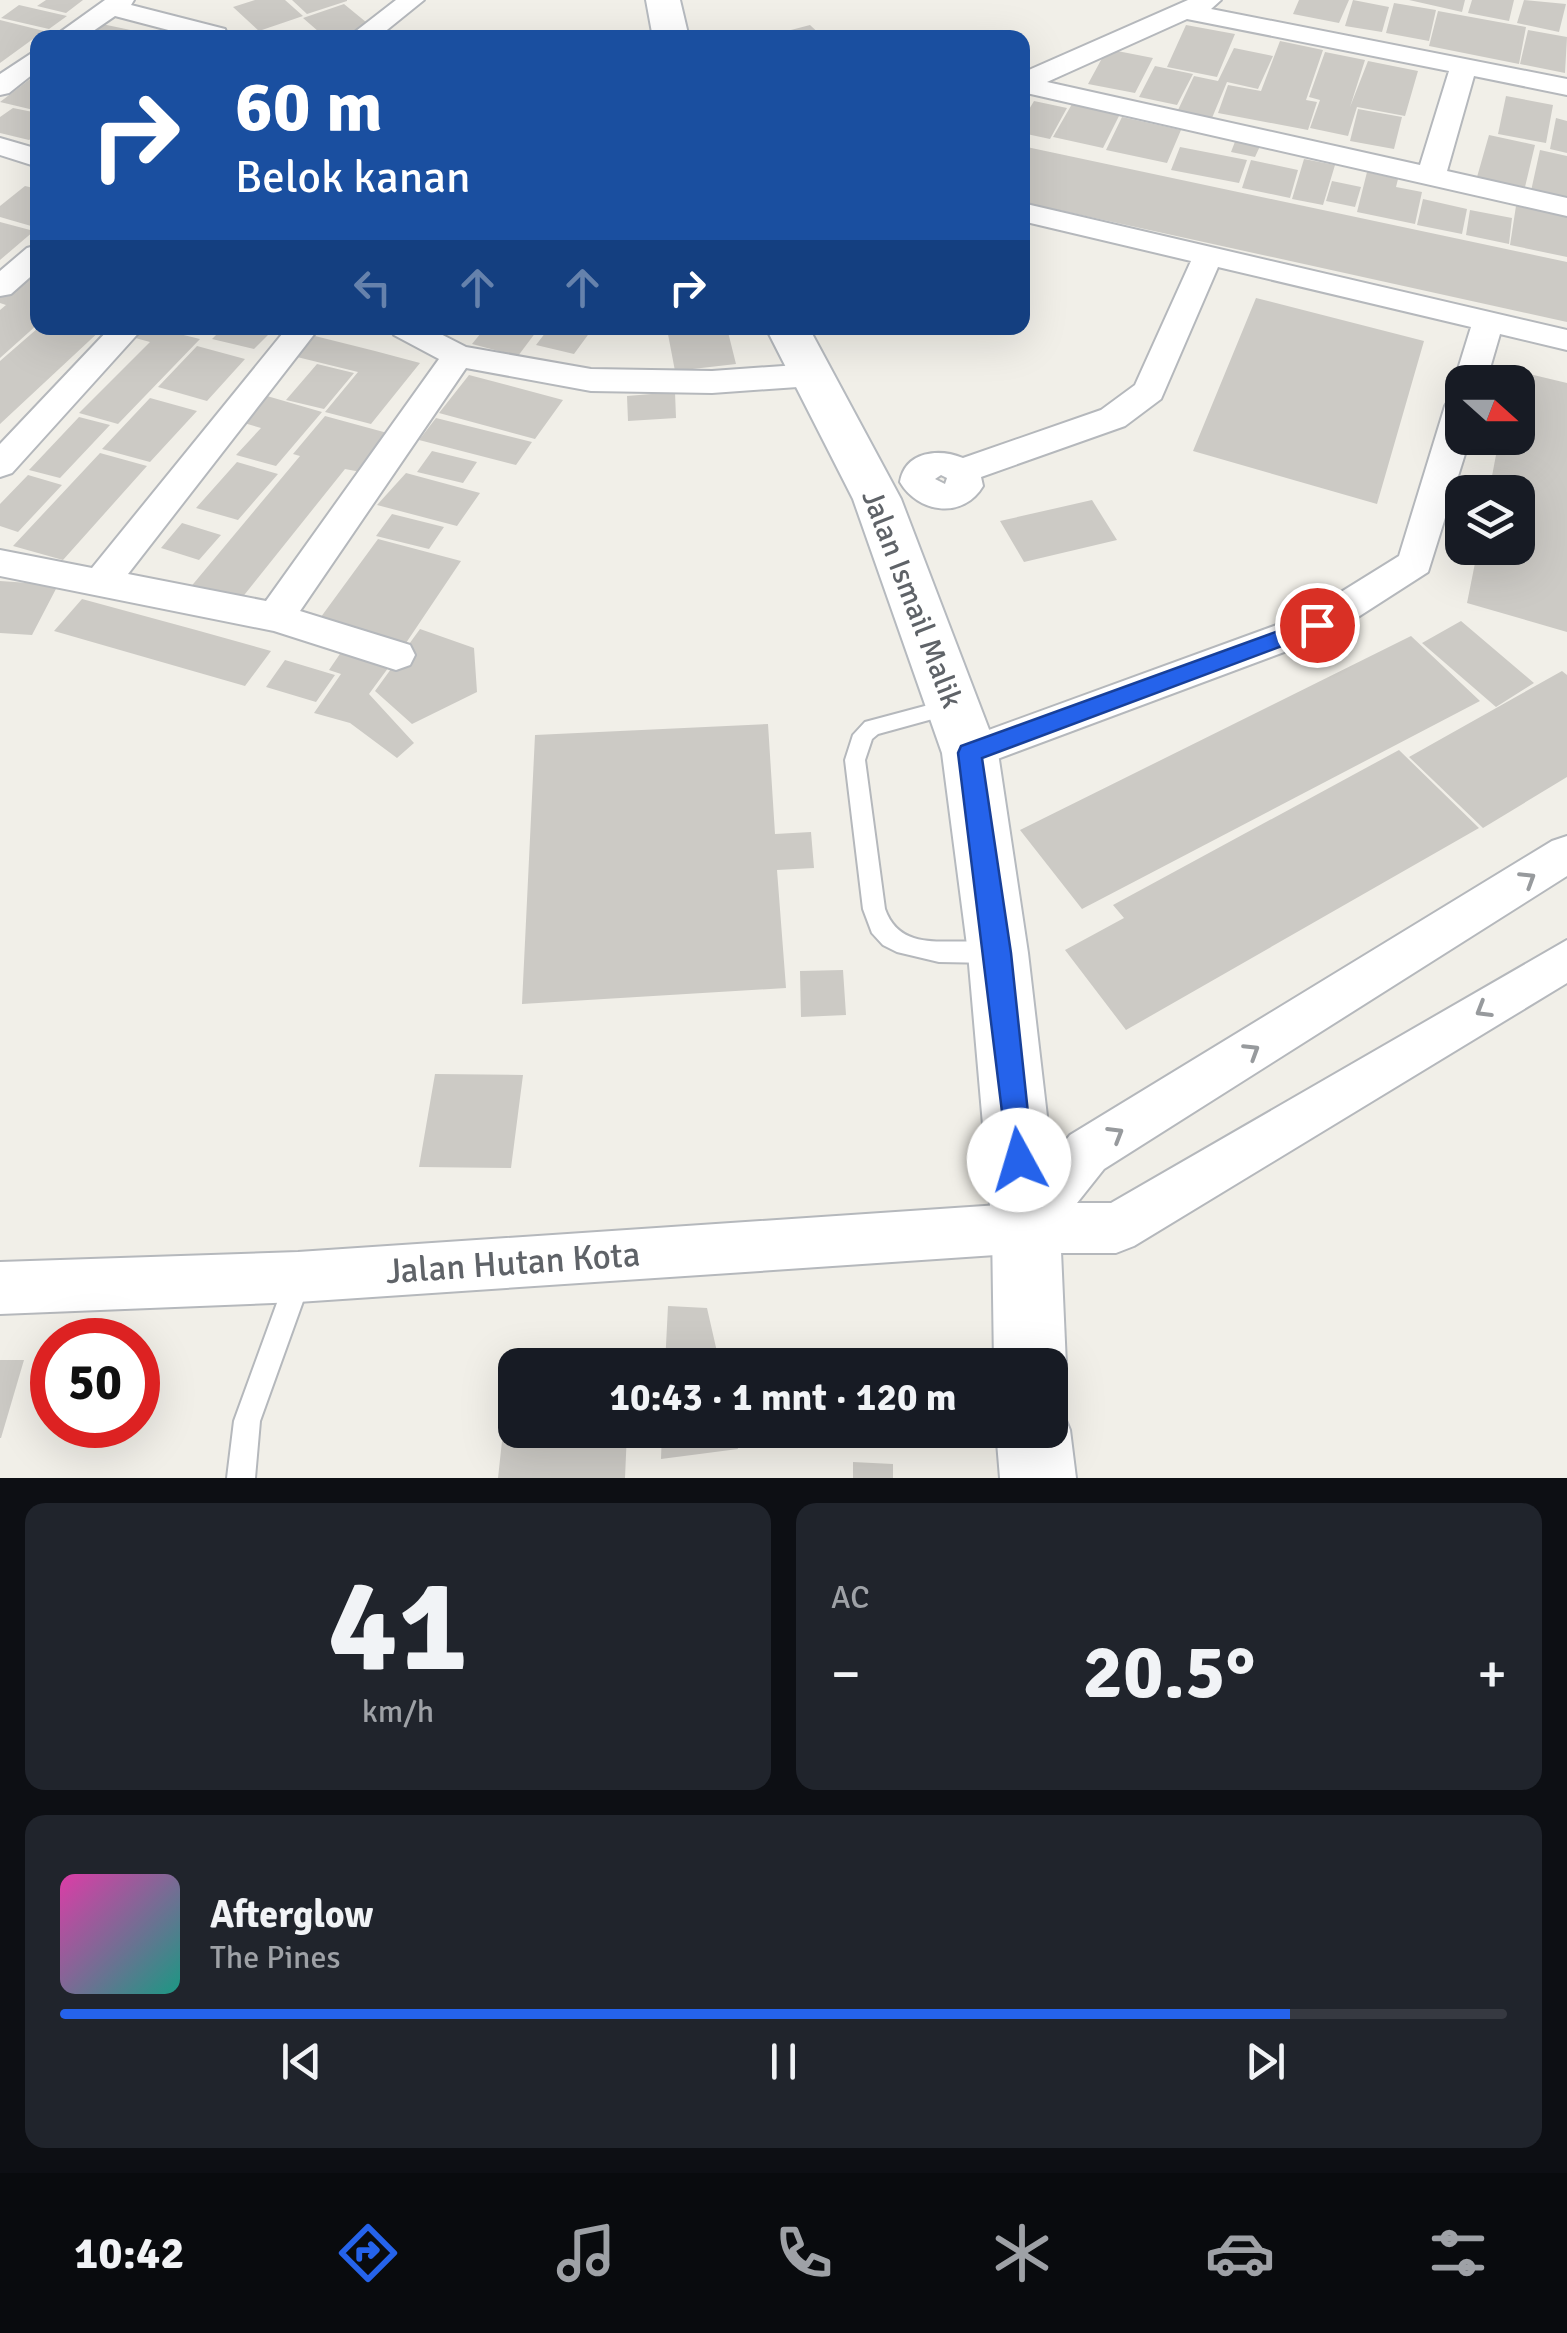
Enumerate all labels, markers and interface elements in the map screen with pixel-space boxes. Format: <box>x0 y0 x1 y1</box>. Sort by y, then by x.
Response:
text: 60 m <box>235 64 383 150</box>
icon: right <box>70 70 200 200</box>
text: Belok kanan <box>235 150 471 205</box>
icon: left <box>345 260 400 315</box>
icon: ahead <box>450 260 505 315</box>
icon: ahead <box>555 260 610 315</box>
icon: right <box>660 260 715 315</box>
north arrow <box>1445 365 1535 455</box>
map controls <box>1445 365 1535 565</box>
button: layers <box>1445 475 1535 565</box>
street label: Jalan Ismail Malik <box>853 485 971 713</box>
pin <box>1275 583 1360 668</box>
icon: arrive <box>1290 598 1345 653</box>
one-way arrow <box>1517 872 1535 891</box>
one-way arrow <box>1476 998 1494 1017</box>
one-way arrow <box>1241 1044 1259 1063</box>
position arrow <box>967 1108 1071 1212</box>
one-way arrow <box>1105 1127 1123 1146</box>
street label: Jalan Hutan Kota <box>384 1233 642 1293</box>
speed limit sign: 50 <box>30 1318 160 1448</box>
text: 10:43 · 1 mnt · 120 m <box>609 1374 957 1421</box>
text: 41 <box>328 1547 468 1707</box>
text: AC <box>831 1578 869 1617</box>
text: 20.5° <box>1083 1626 1256 1719</box>
text: − <box>831 1640 861 1708</box>
text: + <box>1477 1640 1507 1708</box>
text: km/h <box>362 1692 434 1731</box>
text: Afterglow <box>210 1891 373 1938</box>
text: The Pines <box>210 1938 341 1977</box>
icon: previous <box>274 2034 329 2089</box>
icon: pause <box>756 2034 811 2089</box>
icon: next <box>1238 2034 1293 2089</box>
icon: directions <box>333 2218 403 2288</box>
icon: music <box>551 2218 621 2288</box>
icon: phone <box>769 2218 839 2288</box>
icon: climate <box>987 2218 1057 2288</box>
icon: car <box>1205 2218 1275 2288</box>
icon: filters <box>1423 2218 1493 2288</box>
text: 10:42 <box>74 2226 184 2281</box>

